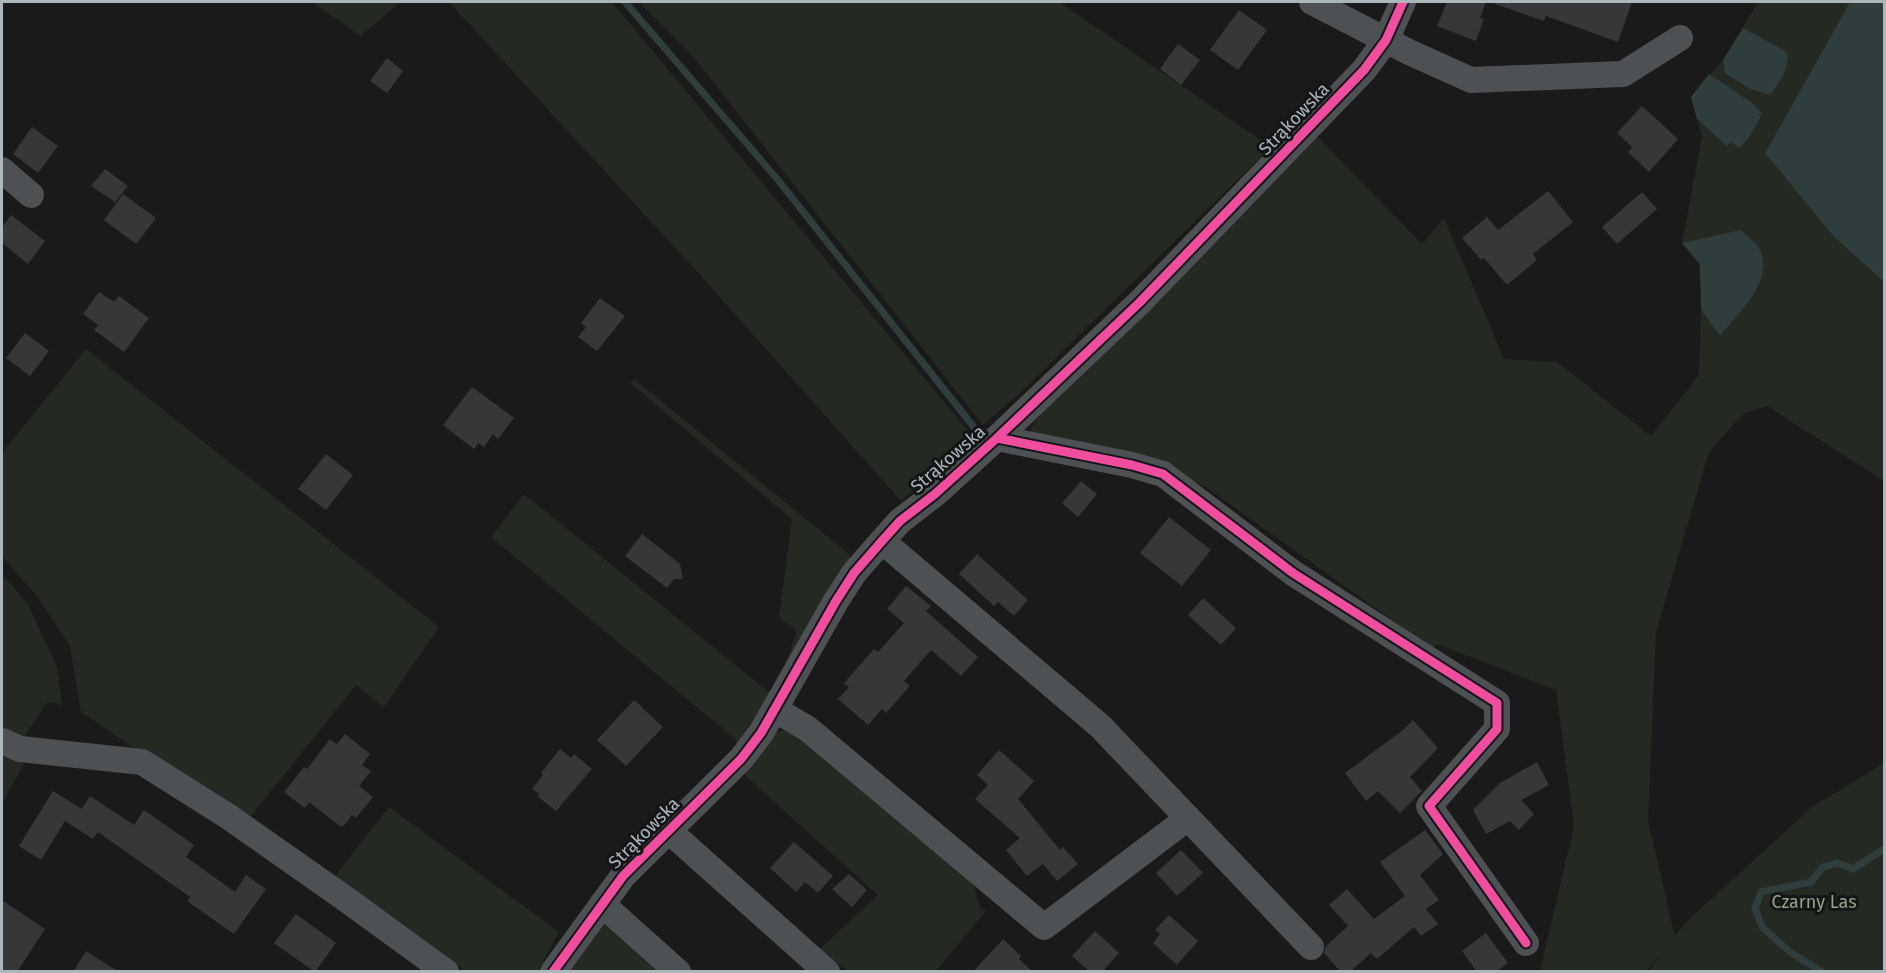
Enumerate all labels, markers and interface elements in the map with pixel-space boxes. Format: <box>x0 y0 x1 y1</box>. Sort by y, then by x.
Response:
street label: Strąkowska <box>1254 78 1334 160</box>
street label: Strąkowska <box>906 421 990 497</box>
street label: Strąkowska <box>604 793 684 873</box>
park label: Czarny Las <box>1771 891 1857 913</box>

